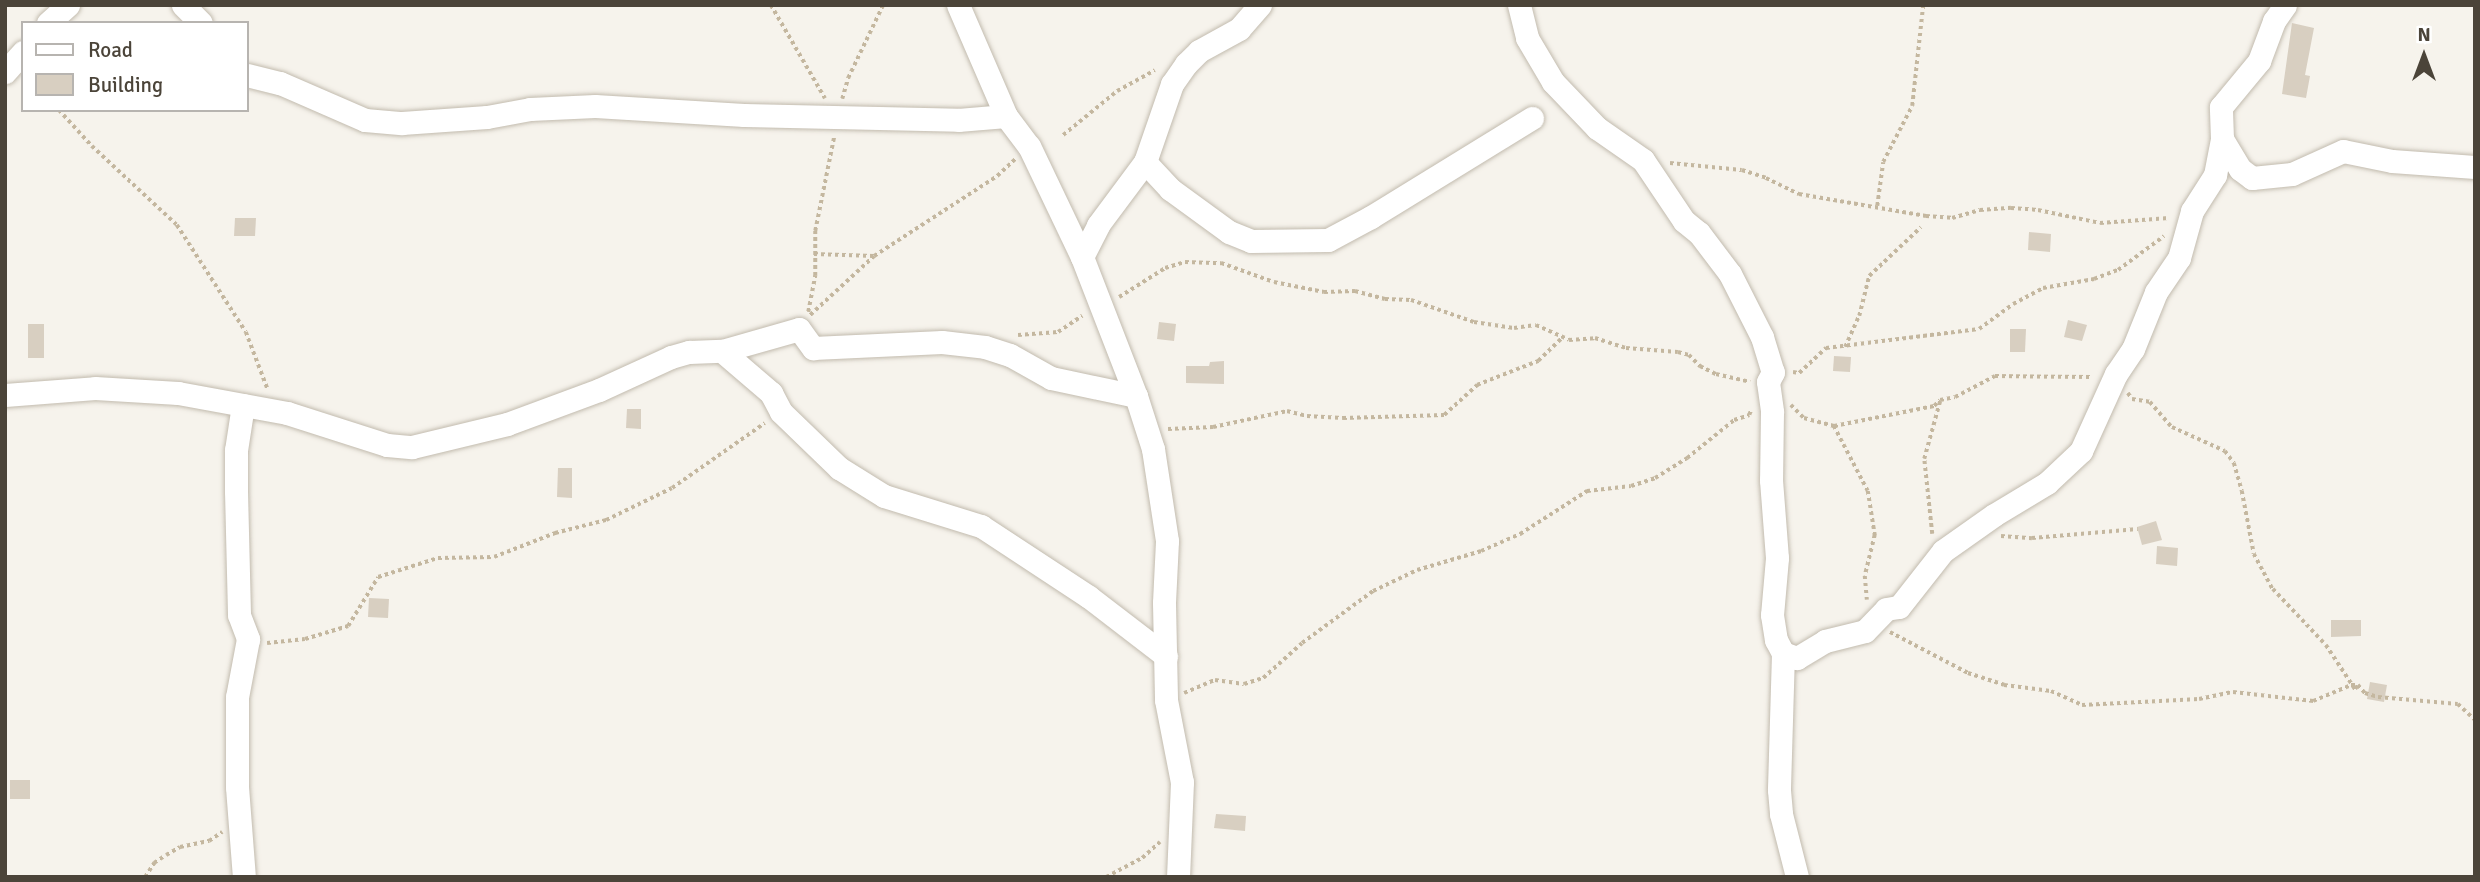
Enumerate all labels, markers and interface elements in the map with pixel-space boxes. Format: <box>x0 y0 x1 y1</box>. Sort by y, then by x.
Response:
legend <box>21 21 248 112</box>
north arrow <box>2389 21 2459 91</box>
text: N <box>2417 23 2431 47</box>
text: Road <box>88 37 133 63</box>
text: Building <box>88 72 163 98</box>

